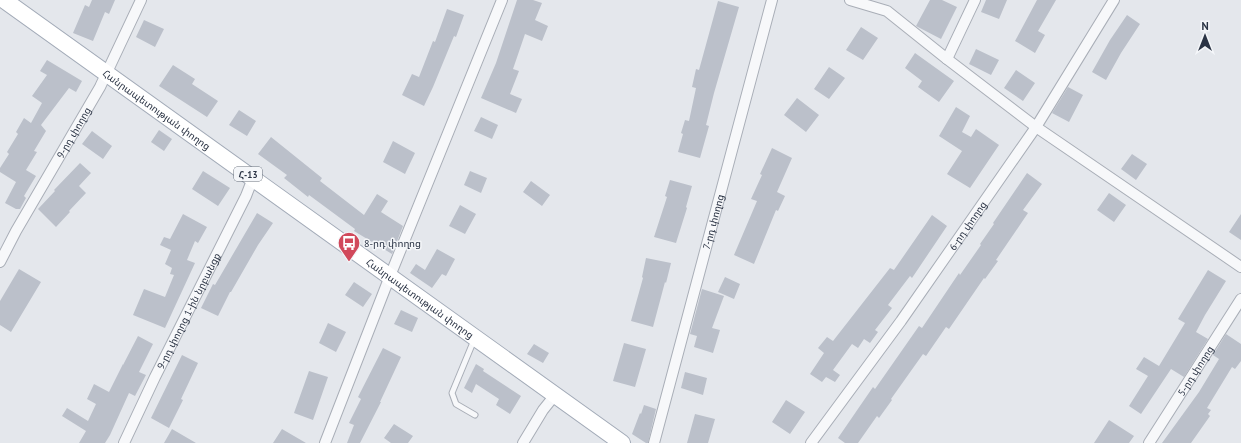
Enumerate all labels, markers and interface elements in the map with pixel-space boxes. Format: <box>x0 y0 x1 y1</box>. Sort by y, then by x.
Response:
north arrow <box>1185 16 1225 56</box>
text: N <box>1201 19 1209 33</box>
street label: Հանրապետության փողոց <box>100 67 213 153</box>
street label: 9-րդ փողոց <box>53 104 94 160</box>
road number: Հ-13 <box>234 167 262 181</box>
street label: 7-րդ փողոց <box>699 193 726 251</box>
street label: 6-րդ փողոց <box>946 198 989 253</box>
bus stop icon: 8-րդ փողոց <box>336 230 362 263</box>
place label: 8-րդ փողոց <box>364 237 421 250</box>
street label: 9-րդ փողոց 1-ին նրբանցք <box>154 250 223 371</box>
street label: Հանրապետության փողոց <box>364 255 477 341</box>
street label: 5-րդ փողոց <box>1174 343 1216 398</box>

